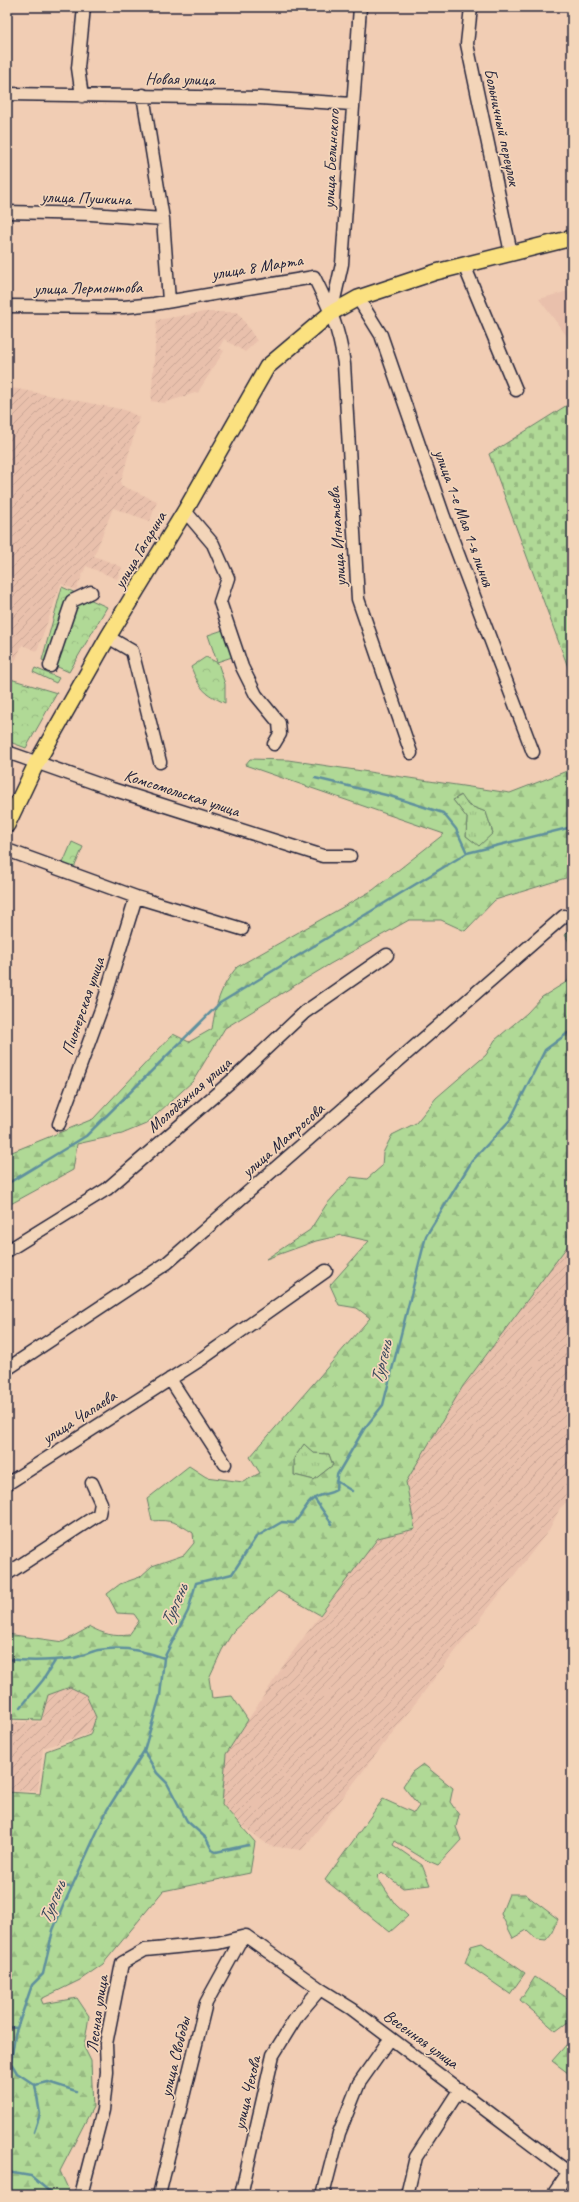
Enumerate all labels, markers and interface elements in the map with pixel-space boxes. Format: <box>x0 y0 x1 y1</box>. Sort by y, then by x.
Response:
street label: Больничный переулок <box>479 66 525 189</box>
street label: Новая улица <box>145 68 217 90</box>
street label: улица Белинского <box>318 108 344 210</box>
street label: улица Пушкина <box>40 186 133 210</box>
street label: улица 8 Марта <box>209 249 305 285</box>
street label: улица Лермонтова <box>33 277 144 299</box>
street label: улица 1-е Мая 1-я линия <box>429 445 499 590</box>
street label: улица Игнатьева <box>323 485 351 588</box>
street label: улица Гагарина <box>108 506 172 593</box>
street label: Комсомольская улица <box>122 765 243 822</box>
street label: Пионерская улица <box>57 953 110 1058</box>
street label: Молодёжная улица <box>143 1052 236 1137</box>
street label: улица Матросова <box>236 1097 330 1182</box>
water label: Тургень <box>365 1336 397 1386</box>
street label: улица Чапаева <box>37 1384 121 1449</box>
water label: Тургень <box>155 1579 194 1629</box>
water label: Тургень <box>33 1876 72 1926</box>
street label: Лесная улица <box>81 1972 113 2054</box>
street label: Весенняя улица <box>379 2005 464 2074</box>
street label: улица Свободы <box>155 2013 196 2100</box>
street label: улица Чехова <box>228 2052 266 2133</box>

